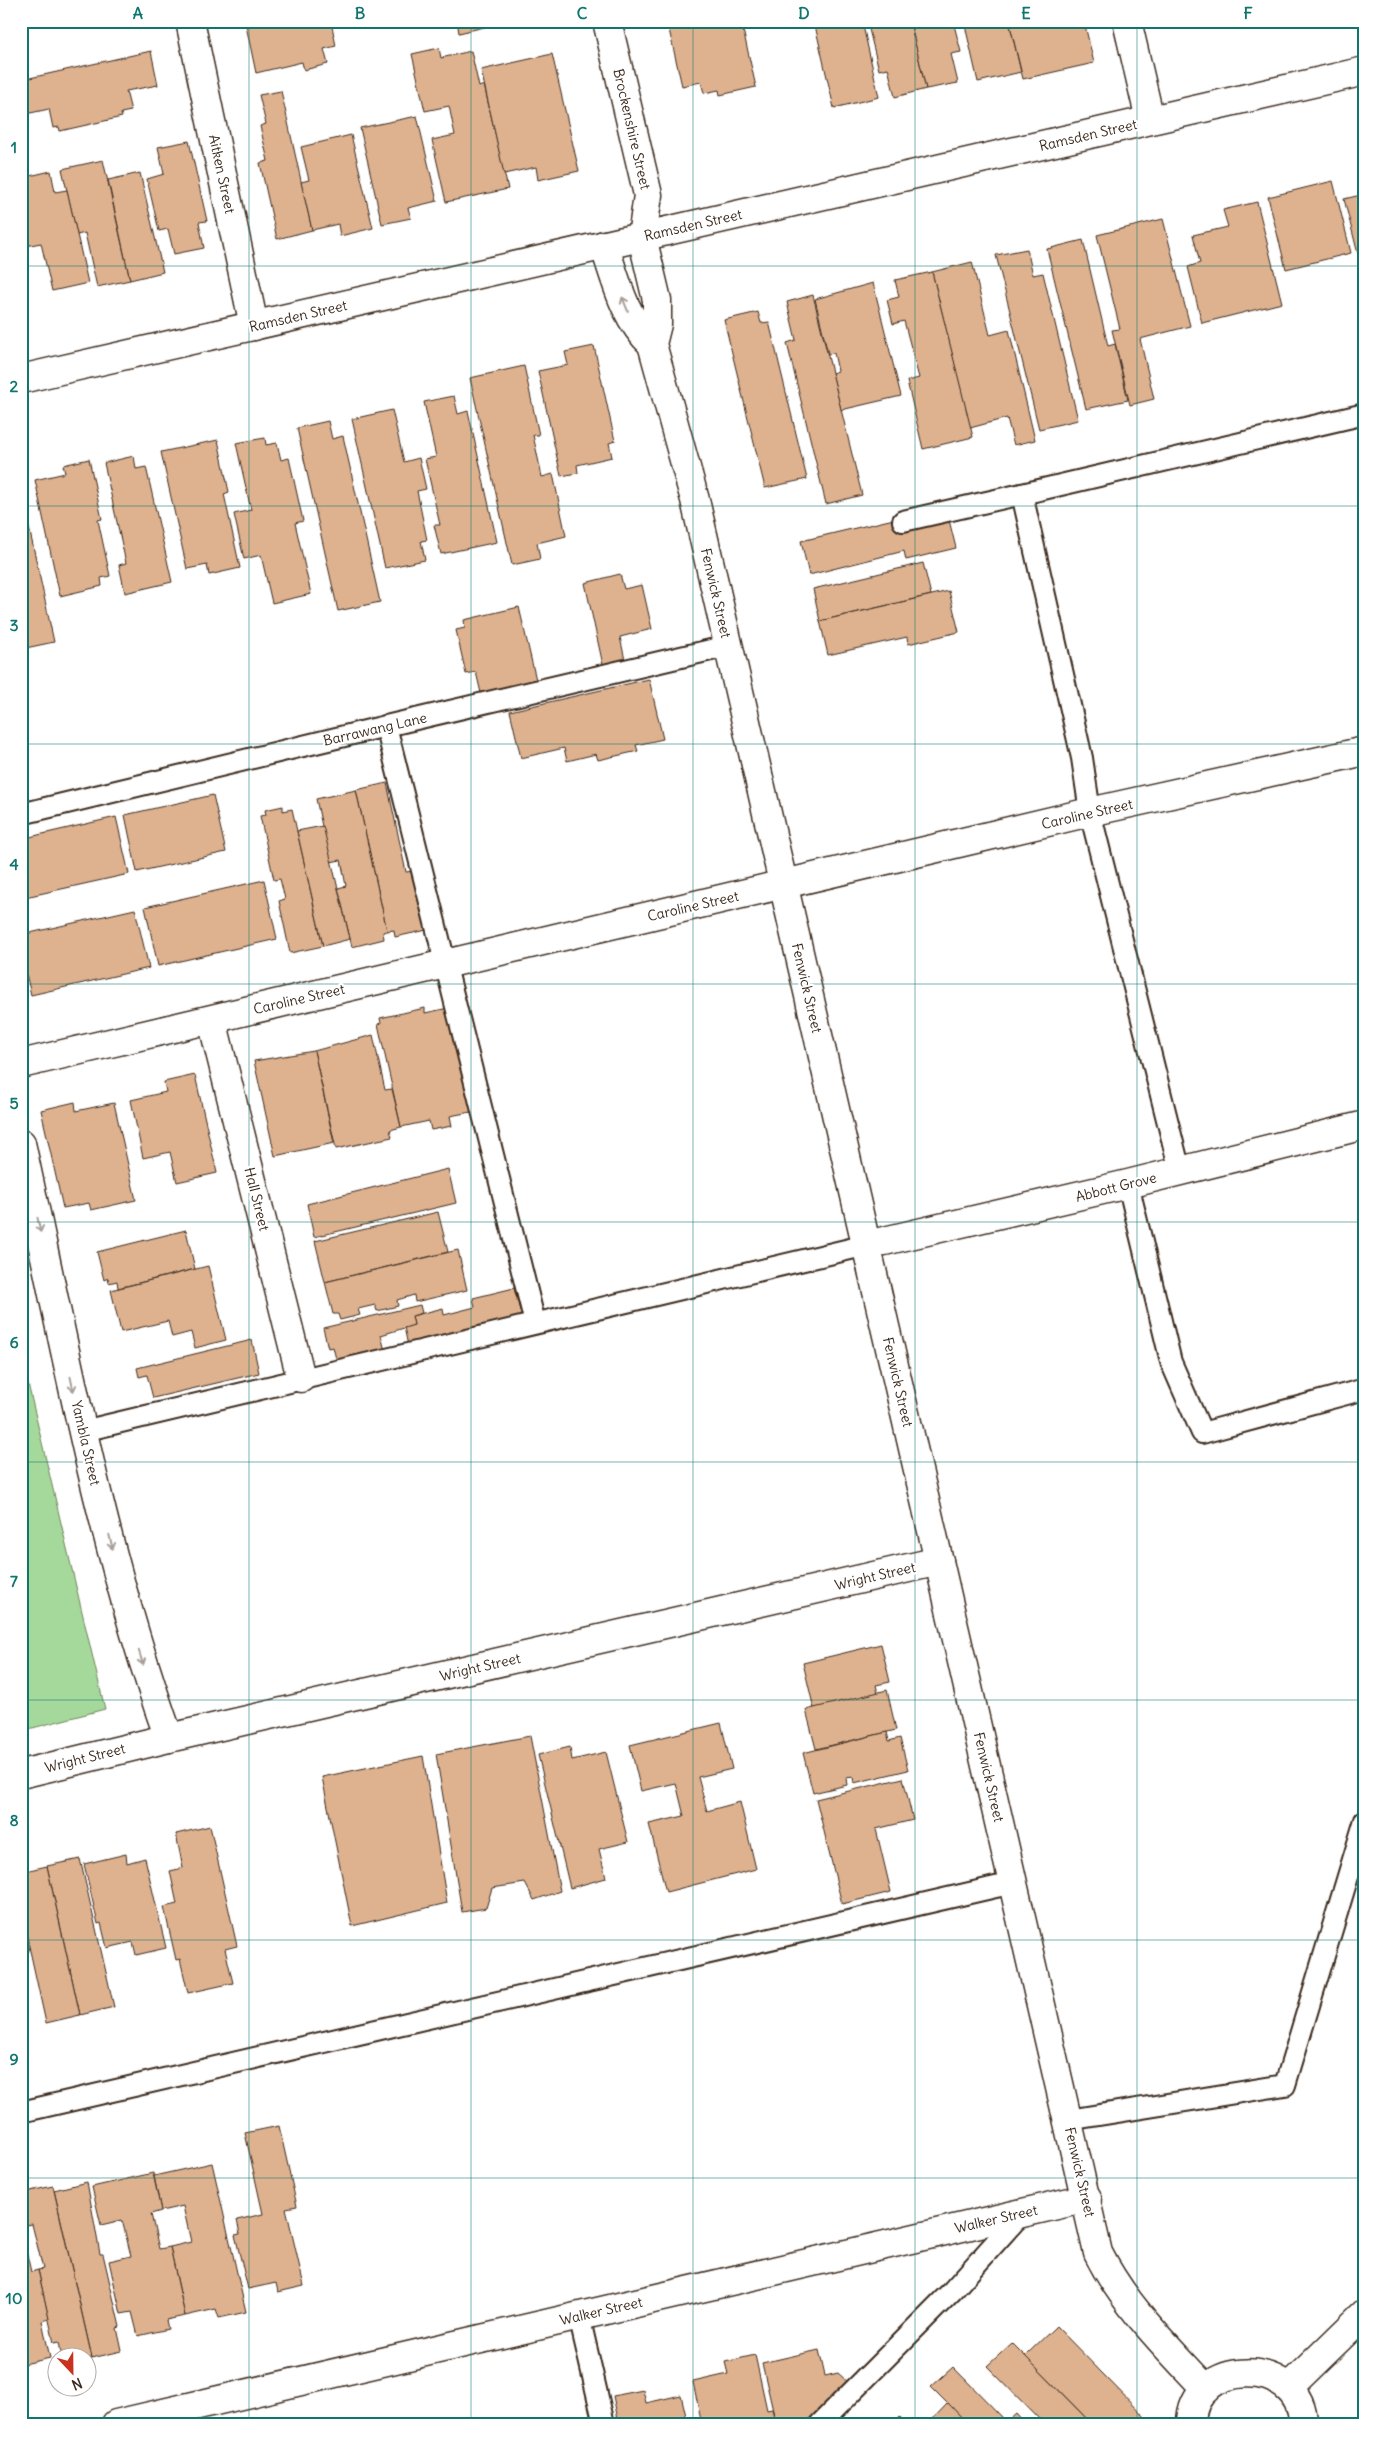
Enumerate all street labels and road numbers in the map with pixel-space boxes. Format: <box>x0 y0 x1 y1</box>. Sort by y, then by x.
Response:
street label: Brockenshire Street <box>609 67 655 191</box>
street label: Ramsden Street <box>1037 115 1139 155</box>
street label: Aitken Street <box>205 133 239 215</box>
street label: Ramsden Street <box>642 205 744 245</box>
street label: Ramsden Street <box>247 296 349 336</box>
street label: Fenwick Street <box>697 546 735 640</box>
street label: Barrawang Lane <box>321 708 429 750</box>
street label: Caroline Street <box>1040 795 1135 833</box>
street label: Caroline Street <box>646 887 741 925</box>
street label: Fenwick Street <box>788 941 826 1035</box>
street label: Caroline Street <box>252 980 347 1018</box>
street label: Hall Street <box>240 1165 274 1233</box>
street label: Abbott Grove <box>1074 1168 1158 1206</box>
street label: Fenwick Street <box>879 1335 917 1429</box>
street label: Yambla Street <box>67 1399 105 1487</box>
street label: Wright Street <box>833 1558 917 1594</box>
street label: Wright Street <box>438 1649 522 1685</box>
street label: Fenwick Street <box>970 1730 1008 1824</box>
street label: Wright Street <box>43 1739 127 1777</box>
street label: Fenwick Street <box>1061 2125 1099 2219</box>
street label: Walker Street <box>953 2201 1039 2237</box>
street label: Walker Street <box>558 2293 644 2329</box>

